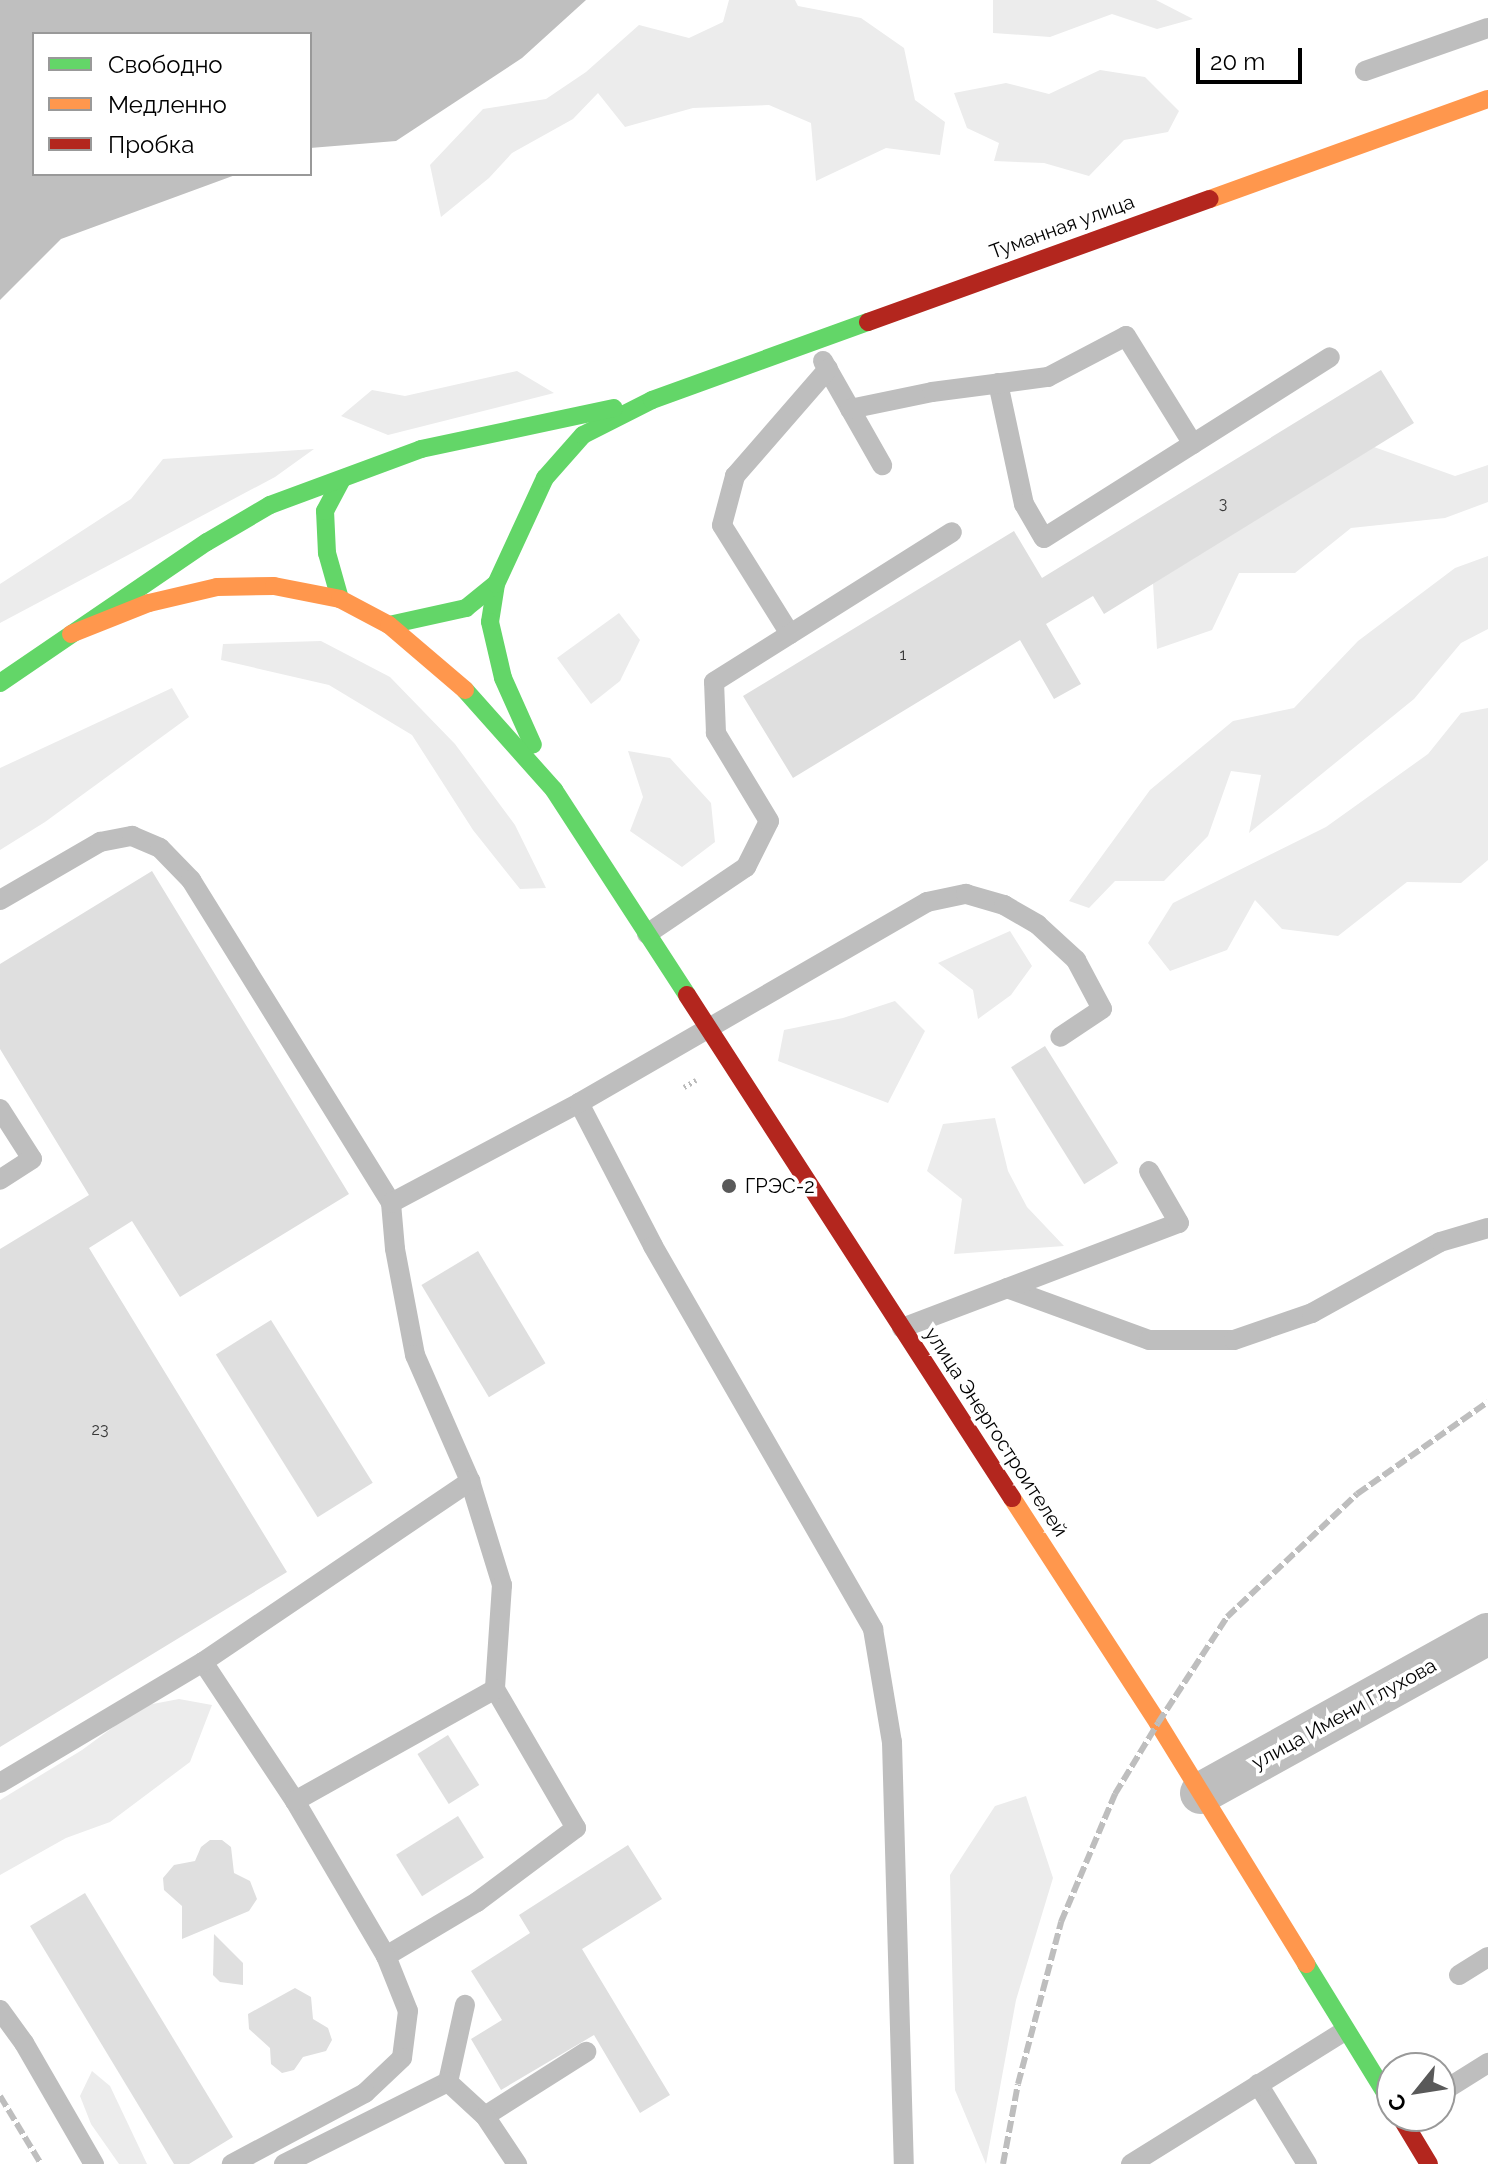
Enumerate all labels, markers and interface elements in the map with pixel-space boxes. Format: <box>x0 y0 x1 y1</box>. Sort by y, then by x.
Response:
legend <box>32 32 312 176</box>
scale bar <box>1200 32 1306 82</box>
text: 20 m <box>1210 47 1265 76</box>
text: Свободно <box>108 50 223 79</box>
text: Медленно <box>108 90 227 119</box>
text: Пробка <box>108 130 194 159</box>
street label: Туманная улица <box>986 190 1138 264</box>
house number: 3 <box>1219 494 1227 514</box>
house number: 1 <box>900 645 906 665</box>
place label: ГРЭС-2 <box>745 1174 815 1198</box>
marker: ГРЭС-2 <box>720 1177 738 1195</box>
street label: улица Энергостроителей <box>919 1323 1073 1541</box>
house number: 23 <box>92 1420 108 1440</box>
street label: улица Имени Глухова <box>1247 1653 1441 1775</box>
north arrow <box>1376 2052 1456 2132</box>
text: С <box>1382 2090 1412 2116</box>

